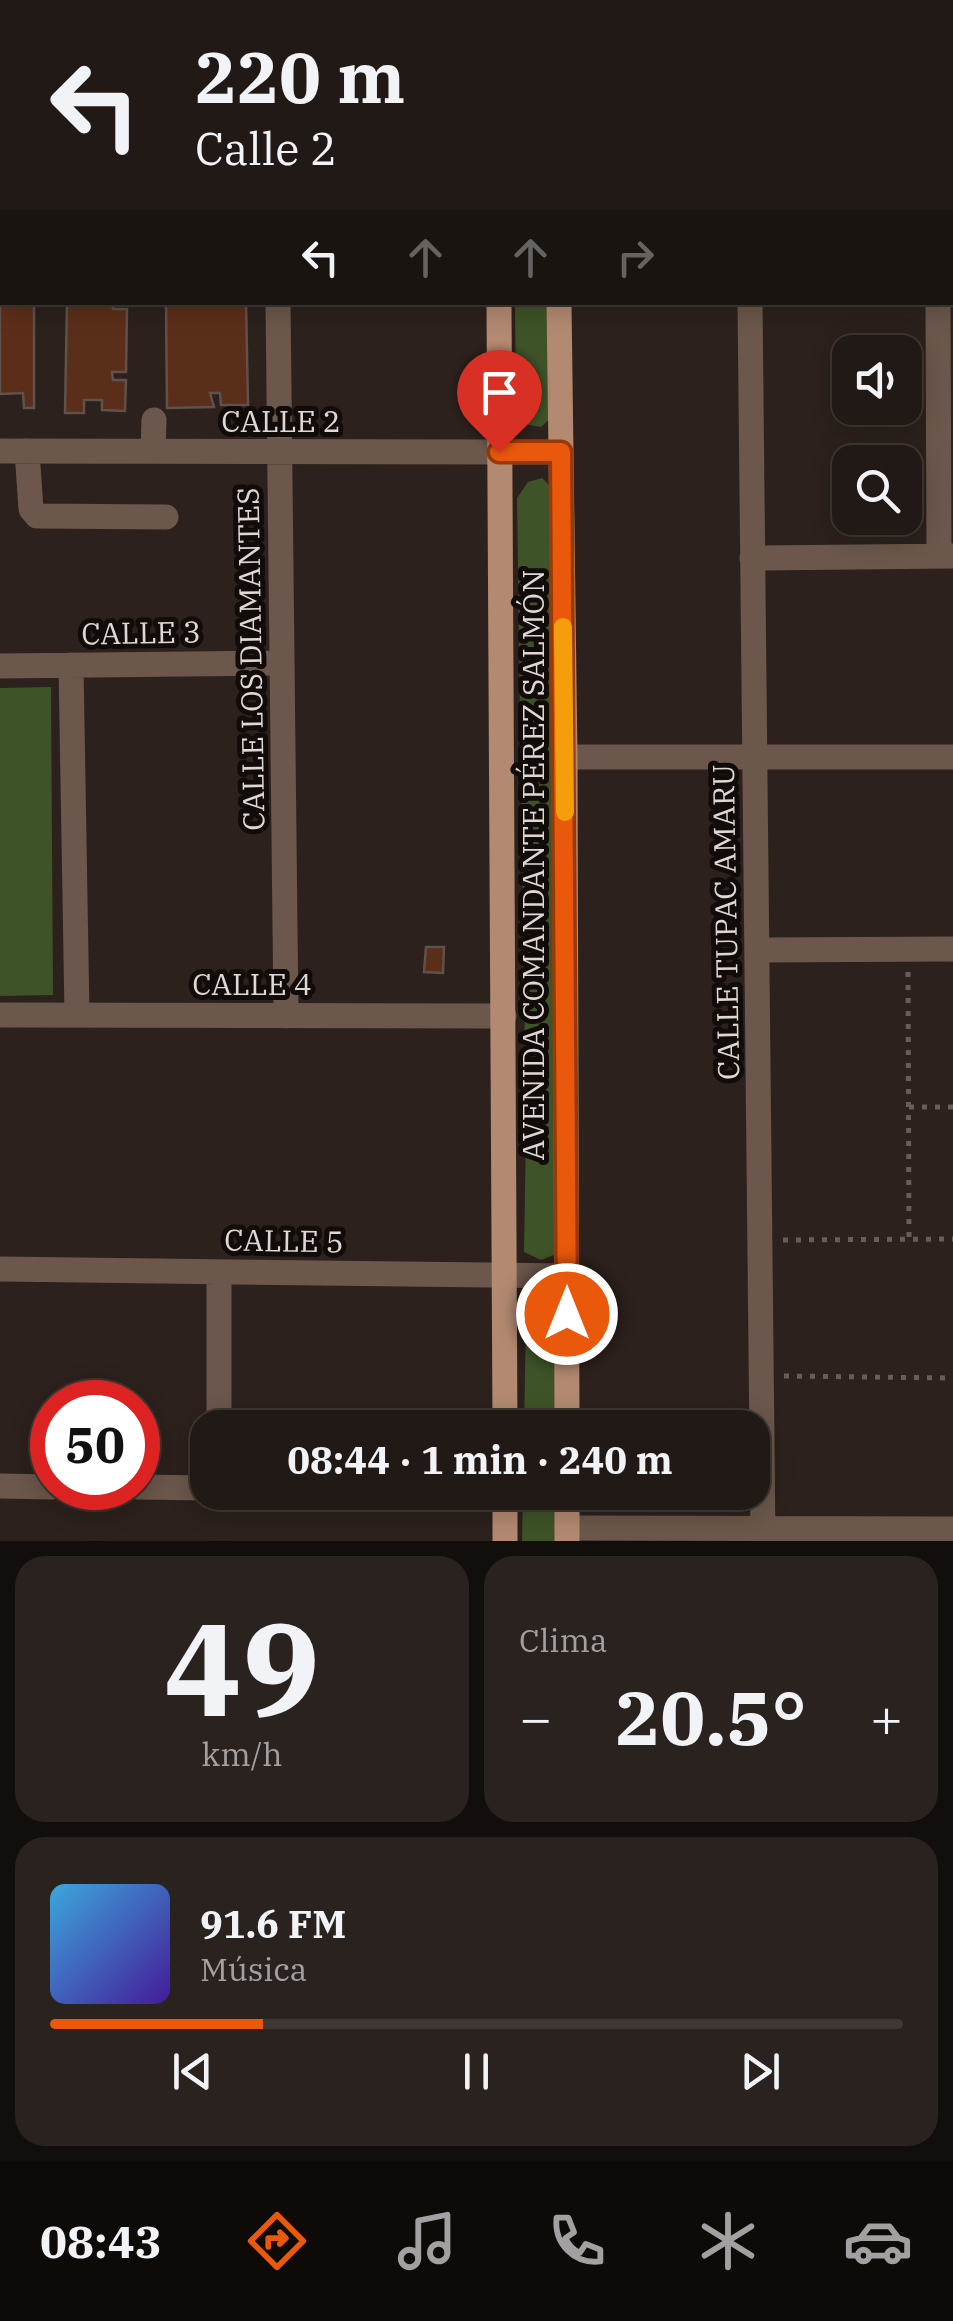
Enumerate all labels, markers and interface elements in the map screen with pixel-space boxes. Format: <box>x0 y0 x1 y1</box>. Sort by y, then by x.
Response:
text: 220 m <box>195 31 405 122</box>
icon: left <box>30 40 160 170</box>
text: Calle 2 <box>195 119 337 177</box>
icon: left <box>293 230 348 285</box>
icon: ahead <box>398 230 453 285</box>
icon: ahead <box>503 230 558 285</box>
icon: right <box>608 230 663 285</box>
map controls <box>832 335 922 535</box>
button: sound <box>832 335 922 425</box>
pin <box>457 350 542 453</box>
icon: arrive <box>472 365 527 420</box>
street label: CALLE 2 <box>221 401 341 440</box>
button: search <box>832 445 922 535</box>
street label: CALLE LOS DIAMANTES <box>228 487 272 831</box>
street label: AVENIDA COMANDANTE PÉREZ SALMÓN <box>513 570 552 1160</box>
street label: CALLE 3 <box>81 611 201 653</box>
street label: CALLE TUPAC AMARU <box>703 764 747 1080</box>
street label: CALLE 4 <box>192 964 312 1003</box>
street label: CALLE 5 <box>224 1219 344 1261</box>
position arrow <box>515 1262 619 1366</box>
speed limit sign: 50 <box>30 1380 160 1510</box>
text: 08:44 · 1 min · 240 m <box>287 1435 673 1484</box>
text: 49 <box>164 1583 320 1752</box>
text: Clima <box>519 1619 607 1661</box>
text: 20.5° <box>615 1668 807 1766</box>
text: − <box>519 1682 552 1753</box>
text: + <box>870 1682 903 1753</box>
text: km/h <box>202 1733 282 1775</box>
text: 91.6 FM <box>200 1899 346 1948</box>
text: Música <box>200 1948 307 1990</box>
icon: previous <box>165 2044 220 2099</box>
icon: pause <box>449 2044 504 2099</box>
icon: next <box>733 2044 788 2099</box>
icon: directions <box>242 2206 312 2276</box>
icon: music <box>392 2206 462 2276</box>
icon: phone <box>542 2206 612 2276</box>
icon: climate <box>693 2206 763 2276</box>
icon: car <box>843 2206 913 2276</box>
text: 08:43 <box>40 2212 162 2270</box>

